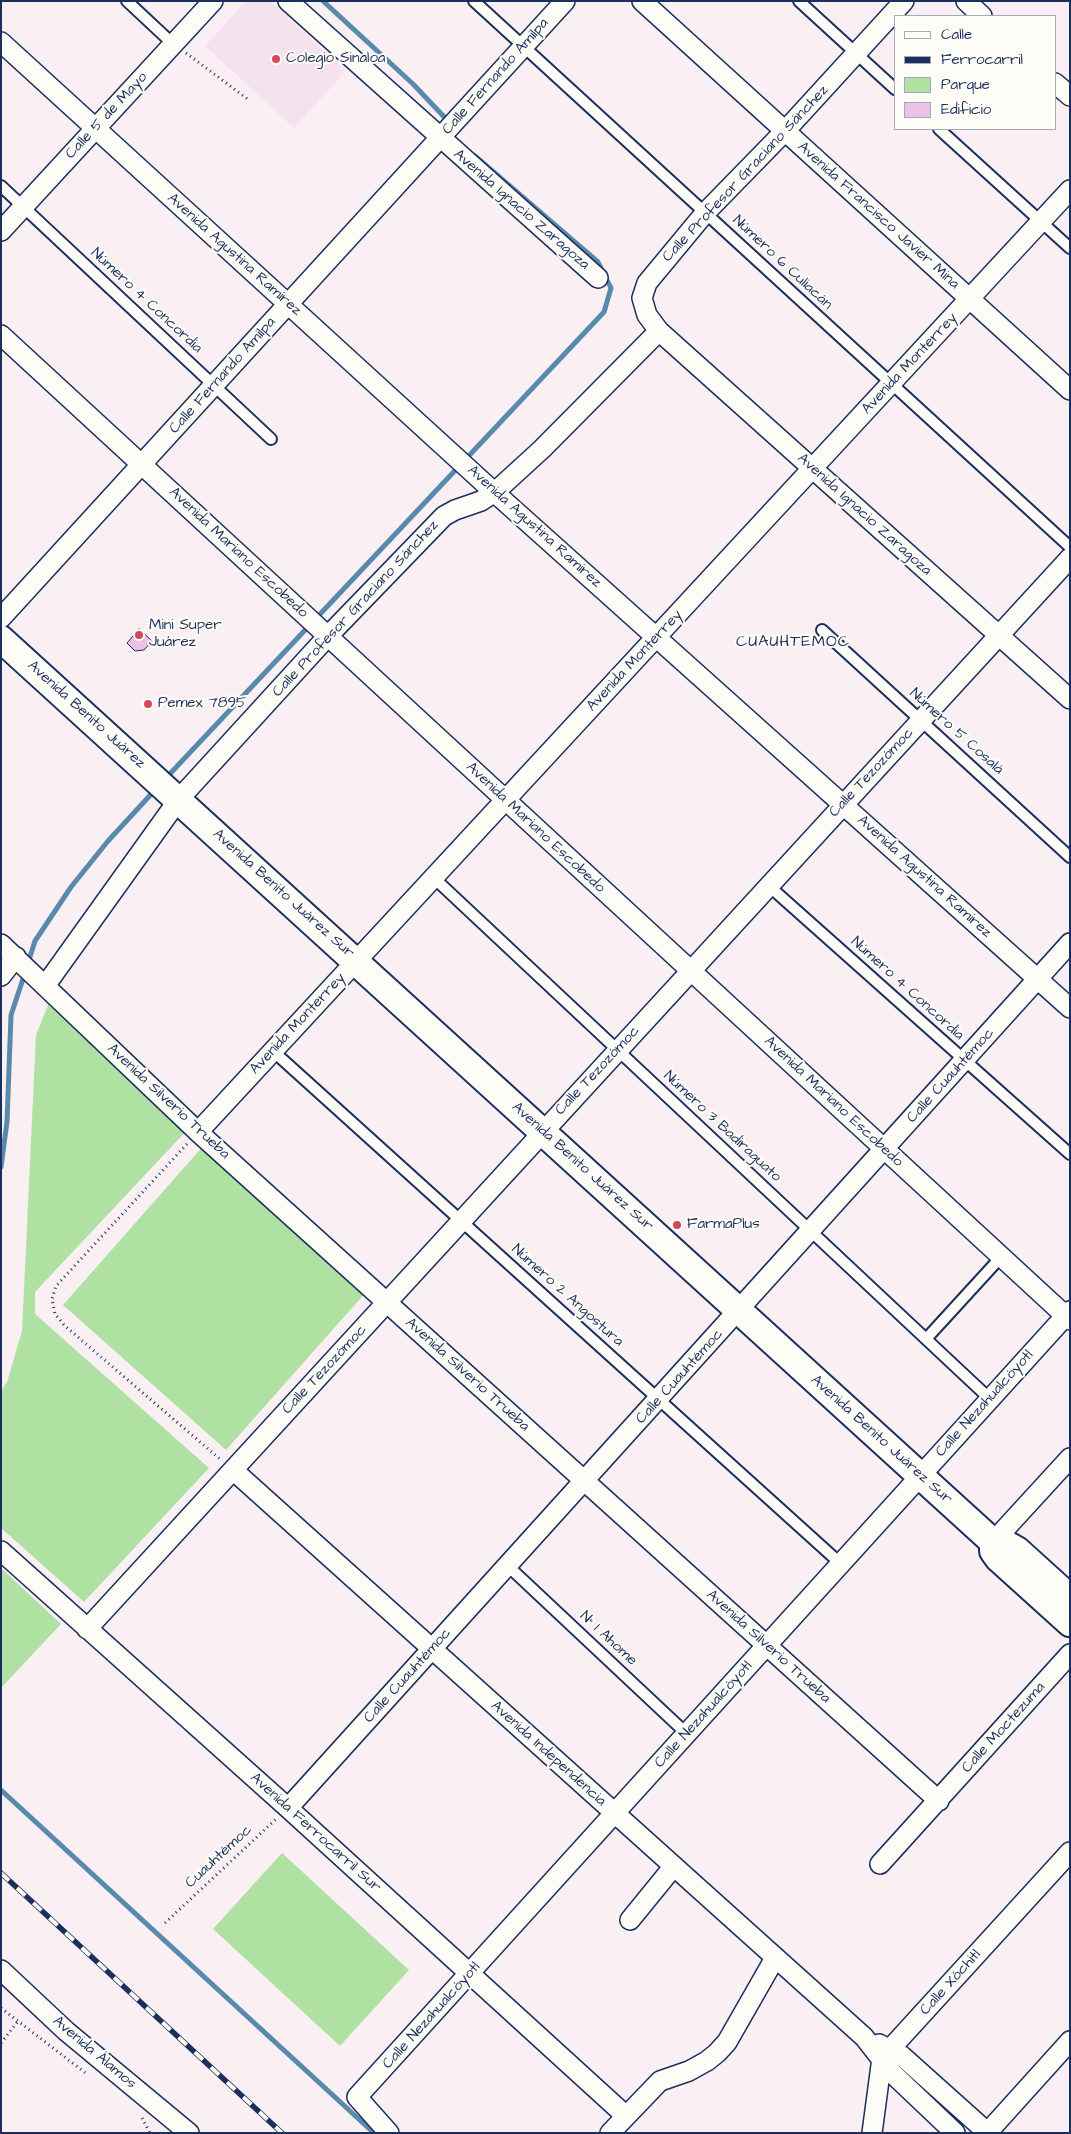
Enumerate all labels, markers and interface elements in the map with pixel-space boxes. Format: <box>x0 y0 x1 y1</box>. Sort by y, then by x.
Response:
street label: Calle Fernando Amilpa <box>439 15 553 139</box>
legend <box>894 15 1056 130</box>
text: Calle <box>941 24 972 45</box>
text: Ferrocarril <box>941 49 1023 70</box>
place label: Colegio Sinaloa <box>286 50 385 68</box>
marker: Colegio Sinaloa <box>270 53 282 65</box>
street label: Calle 5 de Mayo <box>62 69 152 163</box>
text: Parque <box>941 74 990 95</box>
street label: Calle Profesor Graciano Sánchez <box>659 82 833 266</box>
text: Edificio <box>941 99 991 120</box>
street label: Avenida Francisco Javier Mina <box>793 139 963 293</box>
street label: Avenida Ignacio Zaragoza <box>449 146 593 274</box>
street label: Avenida Agustina Ramírez <box>163 190 305 320</box>
street label: Número 6 Culiacán <box>728 212 836 314</box>
street label: Número 4 Concordia <box>86 245 206 357</box>
street label: Avenida Monterrey <box>858 310 962 418</box>
street label: Calle Fernando Amilpa <box>166 314 280 438</box>
street label: Avenida Ignacio Zaragoza <box>793 450 935 580</box>
street label: Avenida Agustina Ramírez <box>463 462 605 592</box>
street label: Avenida Mariano Escobedo <box>165 484 311 622</box>
street label: Calle Profesor Graciano Sánchez <box>269 517 443 701</box>
street label: Avenida Monterrey <box>583 607 687 715</box>
place label: Mini Super Juárez <box>149 617 221 652</box>
marker: Mini Super Juárez <box>133 629 145 641</box>
district label: CUAUHTEMOC <box>735 633 851 653</box>
street label: Avenida Benito Juárez <box>23 657 149 773</box>
street label: Número 5 Cosalá <box>905 685 1007 779</box>
place label: Pemex 7895 <box>158 695 247 713</box>
marker: Pemex 7895 <box>142 698 154 710</box>
street label: Calle Tezozómoc <box>826 724 918 822</box>
street label: Avenida Mariano Escobedo <box>462 759 608 897</box>
street label: Avenida Agustina Ramírez <box>853 812 995 942</box>
street label: Avenida Benito Juárez Sur <box>209 826 357 962</box>
street label: Número 4 Concordia <box>847 933 967 1045</box>
street label: Avenida Monterrey <box>246 970 350 1078</box>
street label: Calle Tezozómoc <box>552 1022 644 1120</box>
street label: Calle Cuauhtémoc <box>904 1025 998 1127</box>
street label: Avenida Mariano Escobedo <box>760 1033 906 1171</box>
street label: Avenida Silverio Trueba <box>103 1040 233 1164</box>
street label: Número 3 Badiraguato <box>659 1068 785 1186</box>
street label: Avenida Benito Juárez Sur <box>508 1099 656 1235</box>
place label: FarmaPlus <box>687 1216 760 1234</box>
marker: FarmaPlus <box>671 1219 683 1231</box>
street label: Número 2 Angostura <box>507 1241 627 1351</box>
street label: Avenida Silverio Trueba <box>401 1314 533 1436</box>
street label: Calle Tezozómoc <box>279 1321 371 1419</box>
street label: Calle Cuauhtémoc <box>633 1326 727 1428</box>
street label: Calle Nezahualcóyotl <box>932 1347 1038 1461</box>
street label: Avenida Benito Juárez Sur <box>807 1372 955 1508</box>
street label: Avenida Silverio Trueba <box>702 1586 834 1708</box>
street label: N° 1 Ahome <box>576 1608 640 1670</box>
street label: Calle Cuauhtémoc <box>361 1625 455 1727</box>
street label: Calle Nezahualcóyotl <box>651 1658 757 1772</box>
street label: Calle Moctezuma <box>959 1679 1049 1777</box>
street label: Avenida Independencia <box>487 1698 609 1810</box>
street label: Avenida Ferrocarril Sur <box>246 1769 384 1897</box>
street label: Cuauhtémoc <box>182 1822 256 1892</box>
street label: Calle Xóchitl <box>917 1946 985 2020</box>
street label: Calle Nezahualcóyotl <box>379 1959 485 2073</box>
street label: Avenida Álamos <box>48 2013 140 2093</box>

